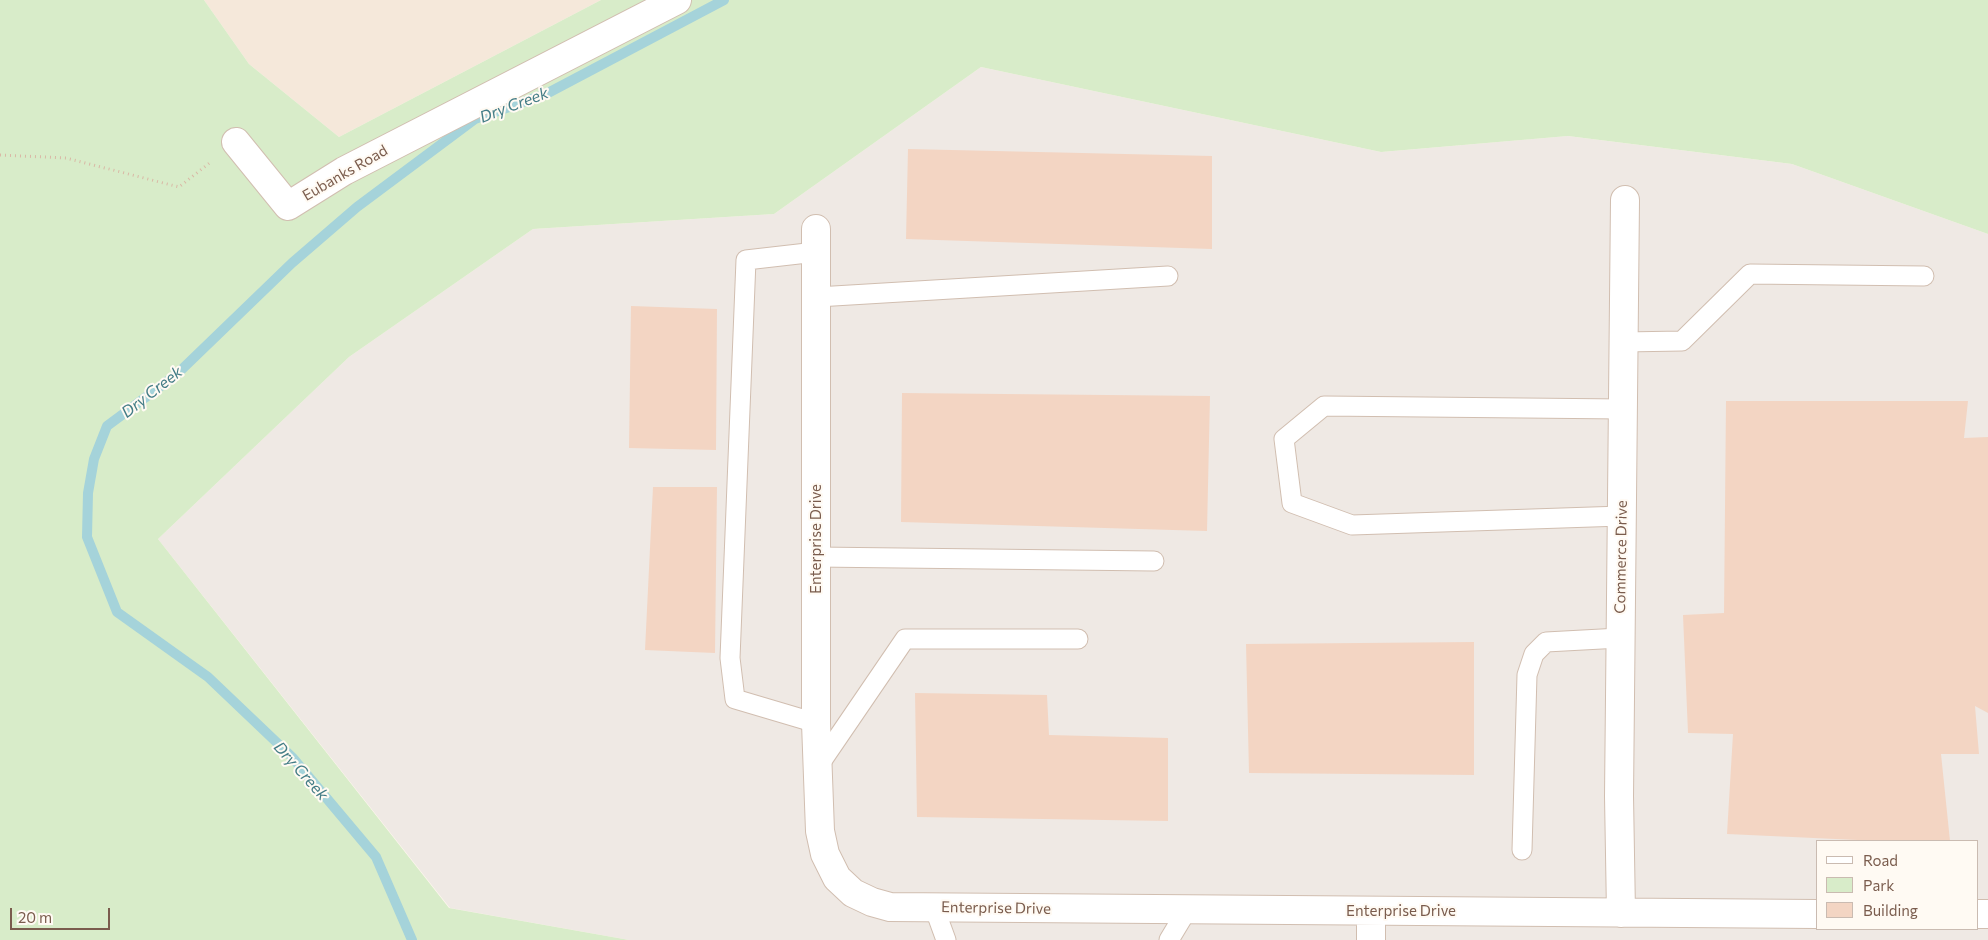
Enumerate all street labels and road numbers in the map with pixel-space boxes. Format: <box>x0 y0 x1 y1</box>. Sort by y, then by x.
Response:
street label: Eubanks Road <box>299 141 391 205</box>
street label: Enterprise Drive <box>807 484 825 594</box>
street label: Commerce Drive <box>1611 500 1631 614</box>
street label: Enterprise Drive <box>941 898 1051 918</box>
street label: Enterprise Drive <box>1346 902 1456 920</box>

